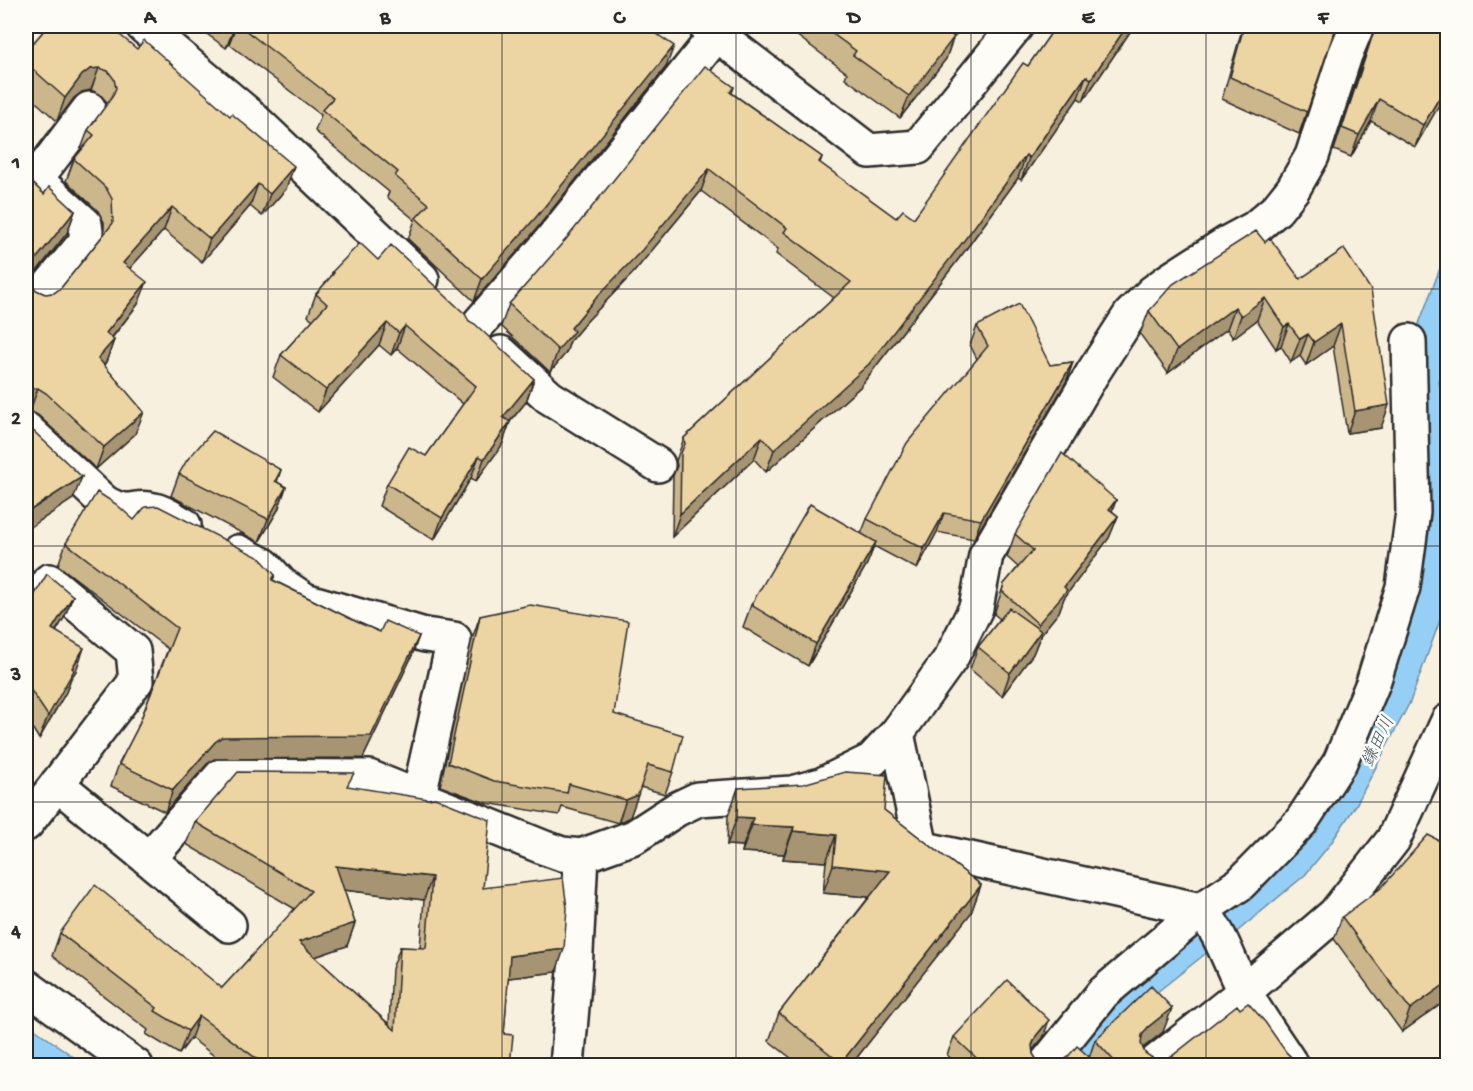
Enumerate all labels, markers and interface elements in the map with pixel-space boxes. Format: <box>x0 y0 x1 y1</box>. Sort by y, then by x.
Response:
text: A <box>143 8 158 31</box>
text: B <box>379 8 391 31</box>
text: C <box>613 8 627 31</box>
text: D <box>845 8 861 31</box>
text: E <box>1082 8 1096 31</box>
text: F <box>1317 8 1330 31</box>
text: 1 <box>11 153 20 176</box>
text: 2 <box>11 409 21 432</box>
text: 3 <box>10 665 21 688</box>
water label: 鎌田川 <box>1357 713 1400 771</box>
text: 4 <box>10 922 21 945</box>

